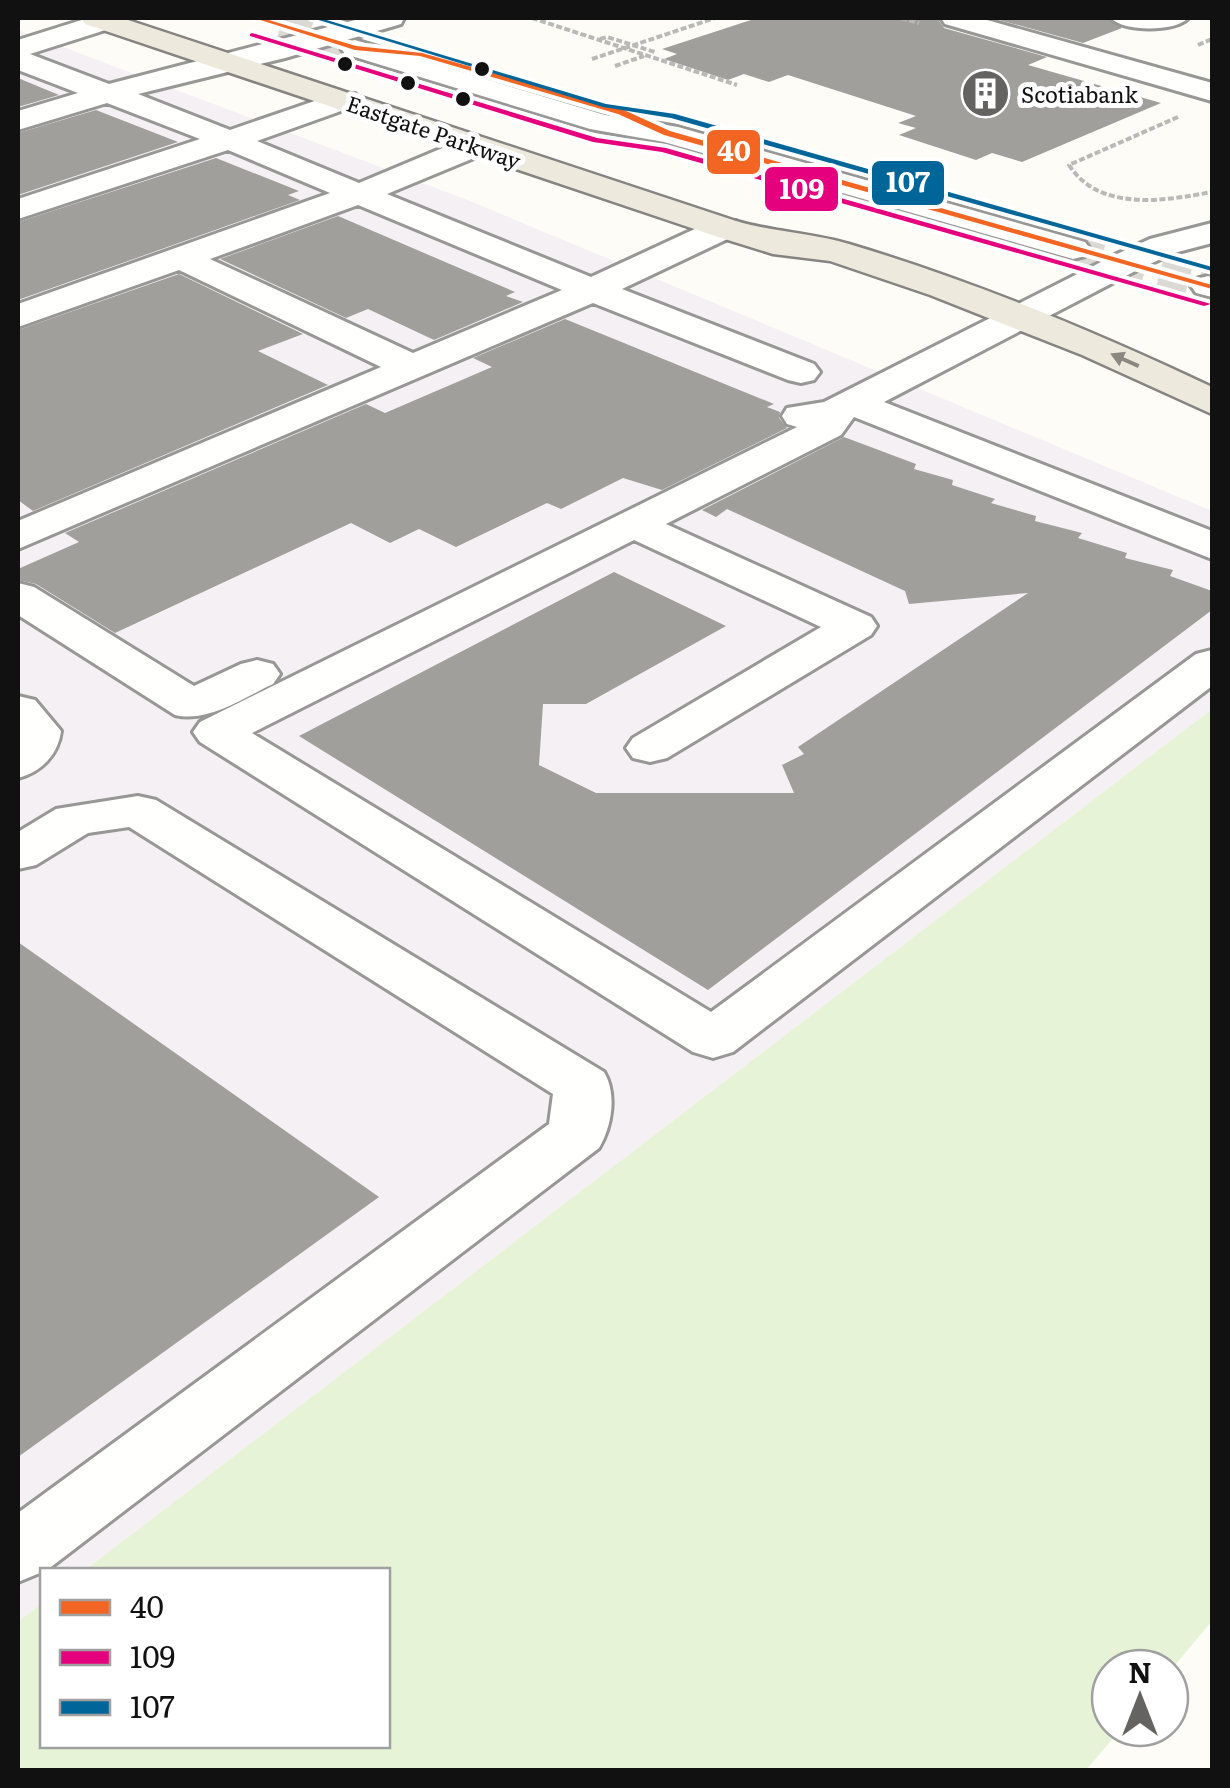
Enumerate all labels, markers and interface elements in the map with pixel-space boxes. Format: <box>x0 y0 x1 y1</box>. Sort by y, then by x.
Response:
unlabelled marker <box>335 54 355 74</box>
unlabelled marker <box>472 59 492 79</box>
building icon: Scotiabank <box>960 67 1012 119</box>
unlabelled marker <box>398 73 418 93</box>
place label: Scotiabank <box>1021 77 1139 110</box>
street label: Eastgate Parkway <box>343 86 526 176</box>
unlabelled marker <box>453 89 473 109</box>
line badge: 40 <box>705 128 762 176</box>
text: 40 <box>717 128 751 170</box>
line badge: 107 <box>870 159 946 207</box>
text: 107 <box>886 159 931 201</box>
line badge: 109 <box>763 165 840 213</box>
text: 109 <box>780 166 824 208</box>
one-way arrow <box>1110 352 1140 368</box>
legend <box>40 1568 390 1748</box>
text: 40 <box>130 1583 164 1627</box>
text: 109 <box>130 1633 175 1677</box>
north arrow <box>1090 1648 1190 1748</box>
text: N <box>1128 1650 1152 1692</box>
text: 107 <box>130 1683 175 1727</box>

